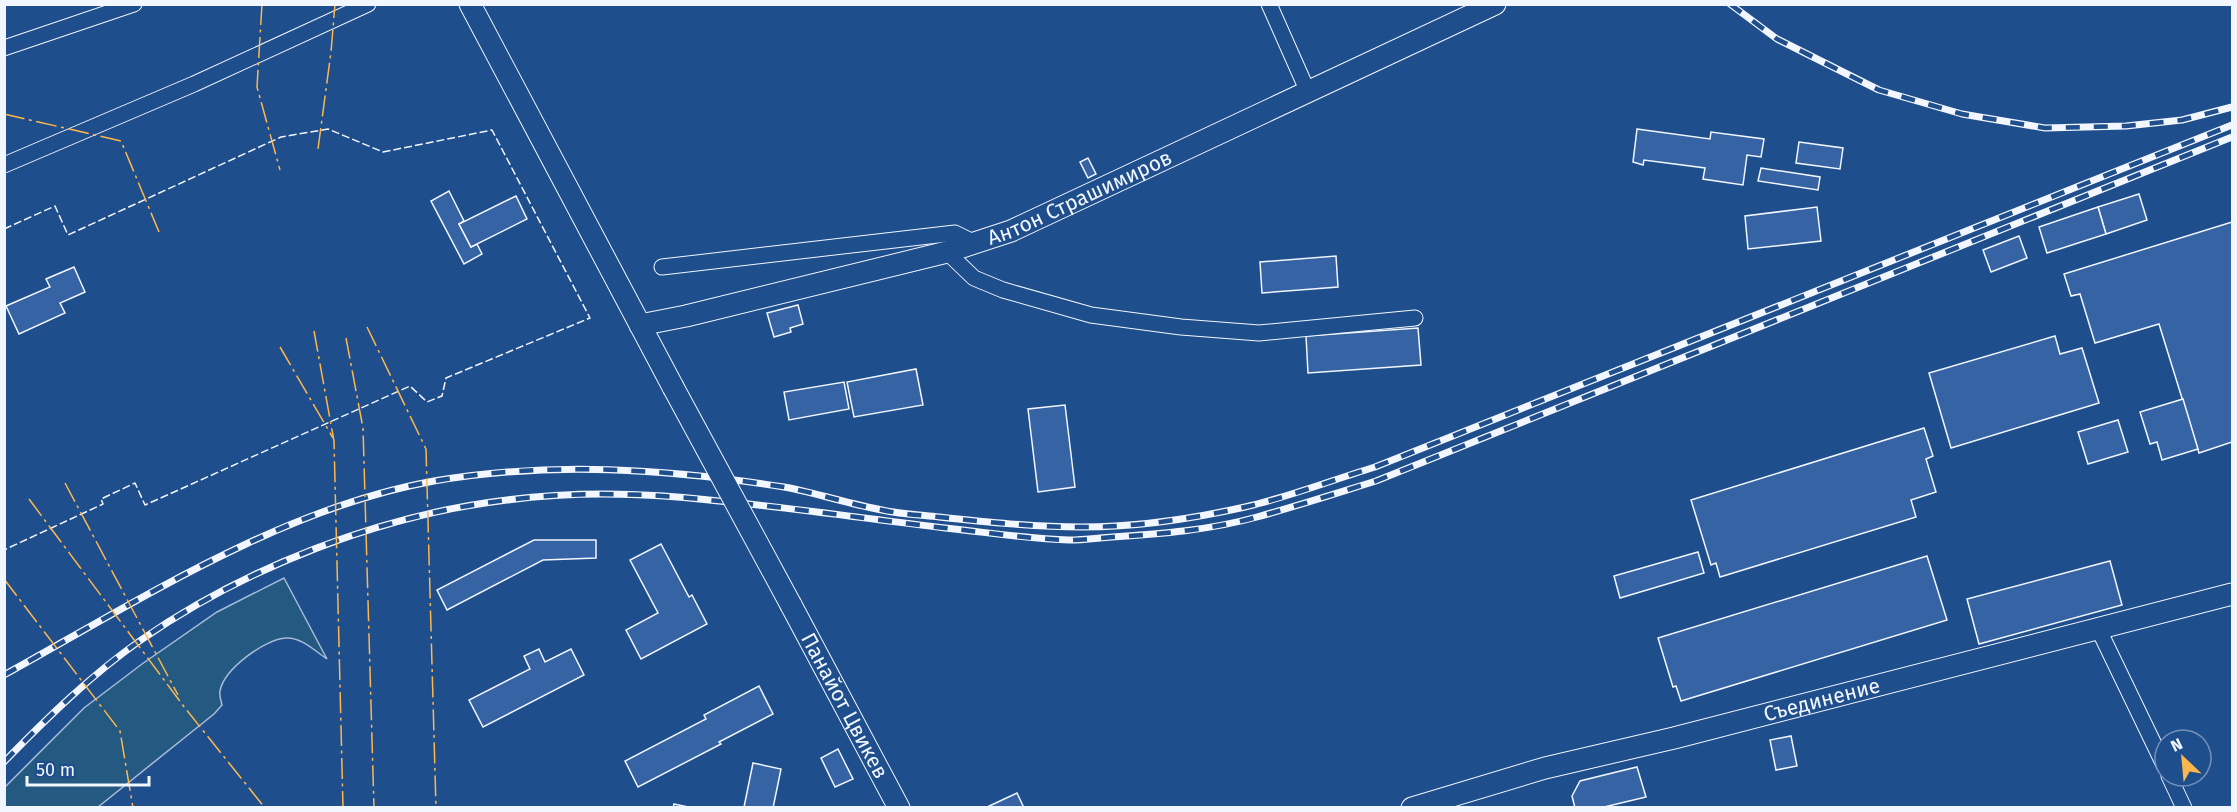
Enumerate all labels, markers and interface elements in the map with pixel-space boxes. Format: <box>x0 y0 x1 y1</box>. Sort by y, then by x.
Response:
street label: Антон Страшимиров <box>984 144 1176 251</box>
street label: Панайот Цвикев <box>795 628 894 783</box>
street label: Съединение <box>1761 672 1883 727</box>
north arrow <box>2153 728 2213 788</box>
text: N <box>2168 734 2186 756</box>
scale bar <box>27 749 148 787</box>
text: 50 m <box>36 759 75 781</box>

